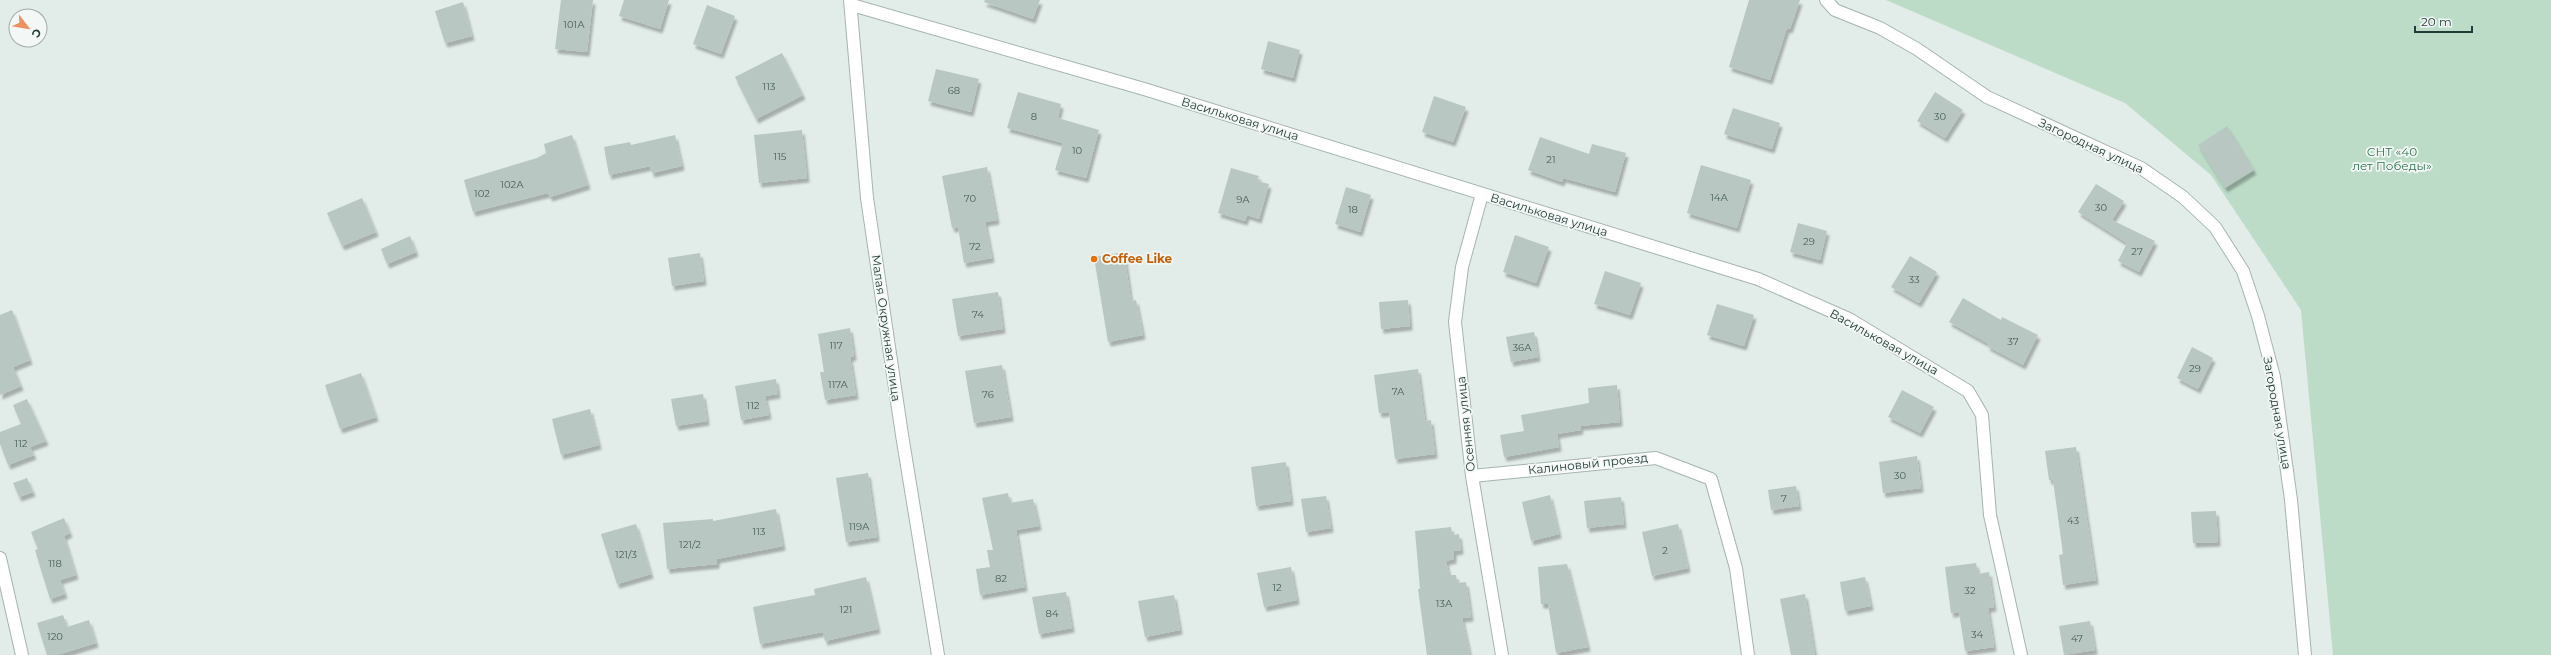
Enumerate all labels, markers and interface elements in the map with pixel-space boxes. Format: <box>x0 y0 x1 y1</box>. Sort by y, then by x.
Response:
north arrow <box>8 8 48 48</box>
scale bar <box>2415 8 2472 34</box>
text: 20 m <box>2421 14 2452 29</box>
house number: 101А <box>563 18 585 31</box>
text: С <box>29 26 45 40</box>
house number: 113 <box>763 80 776 93</box>
house number: 68 <box>948 84 960 97</box>
street label: Васильковая улица <box>1180 94 1301 144</box>
house number: 8 <box>1031 110 1037 123</box>
house number: 30 <box>1934 110 1947 123</box>
street label: Загородная улица <box>2036 115 2146 176</box>
house number: 10 <box>1072 144 1082 157</box>
park label: СНТ «40 лет Победы» <box>2352 144 2432 173</box>
house number: 115 <box>774 150 787 163</box>
house number: 21 <box>1546 153 1556 166</box>
house number: 102А <box>500 178 524 191</box>
house number: 102 <box>474 187 490 200</box>
street label: Васильковая улица <box>1489 190 1610 240</box>
house number: 14А <box>1710 191 1728 204</box>
house number: 70 <box>964 192 977 205</box>
house number: 9А <box>1236 193 1250 206</box>
house number: 30 <box>2095 201 2108 214</box>
house number: 18 <box>1348 203 1358 216</box>
house number: 29 <box>1803 235 1815 248</box>
house number: 72 <box>969 240 981 253</box>
house number: 27 <box>2131 245 2143 258</box>
place label: Coffee Like <box>1102 251 1173 266</box>
street label: Малая Окружная улица <box>869 254 904 402</box>
marker: Coffee Like <box>1089 254 1099 264</box>
house number: 33 <box>1908 273 1920 286</box>
street label: Васильковая улица <box>1827 305 1941 378</box>
house number: 74 <box>972 308 984 321</box>
house number: 37 <box>2007 335 2019 348</box>
house number: 117 <box>829 339 843 352</box>
house number: 36А <box>1512 341 1532 354</box>
street label: Загородная улица <box>2260 355 2295 470</box>
house number: 29 <box>2189 362 2201 375</box>
street label: Осенняя улица <box>1453 376 1478 472</box>
house number: 117А <box>828 378 849 391</box>
house number: 7А <box>1392 385 1405 398</box>
house number: 76 <box>982 388 994 401</box>
house number: 112 <box>747 399 760 412</box>
house number: 112 <box>15 437 28 450</box>
street label: Калиновый проезд <box>1527 450 1649 477</box>
house number: 30 <box>1894 469 1907 482</box>
house number: 7 <box>1781 492 1787 505</box>
house number: 43 <box>2067 514 2079 527</box>
house number: 119А <box>849 520 870 533</box>
house number: 113 <box>753 525 766 538</box>
house number: 121/2 <box>679 538 701 551</box>
house number: 2 <box>1662 544 1668 557</box>
house number: 121/3 <box>615 548 637 561</box>
house number: 118 <box>48 557 62 570</box>
house number: 82 <box>995 572 1007 585</box>
house number: 12 <box>1272 581 1282 594</box>
house number: 32 <box>1964 584 1976 597</box>
house number: 13А <box>1436 597 1453 610</box>
house number: 121 <box>840 603 852 616</box>
house number: 84 <box>1046 607 1059 620</box>
house number: 34 <box>1971 628 1984 641</box>
house number: 120 <box>47 630 63 643</box>
house number: 47 <box>2071 632 2083 645</box>

